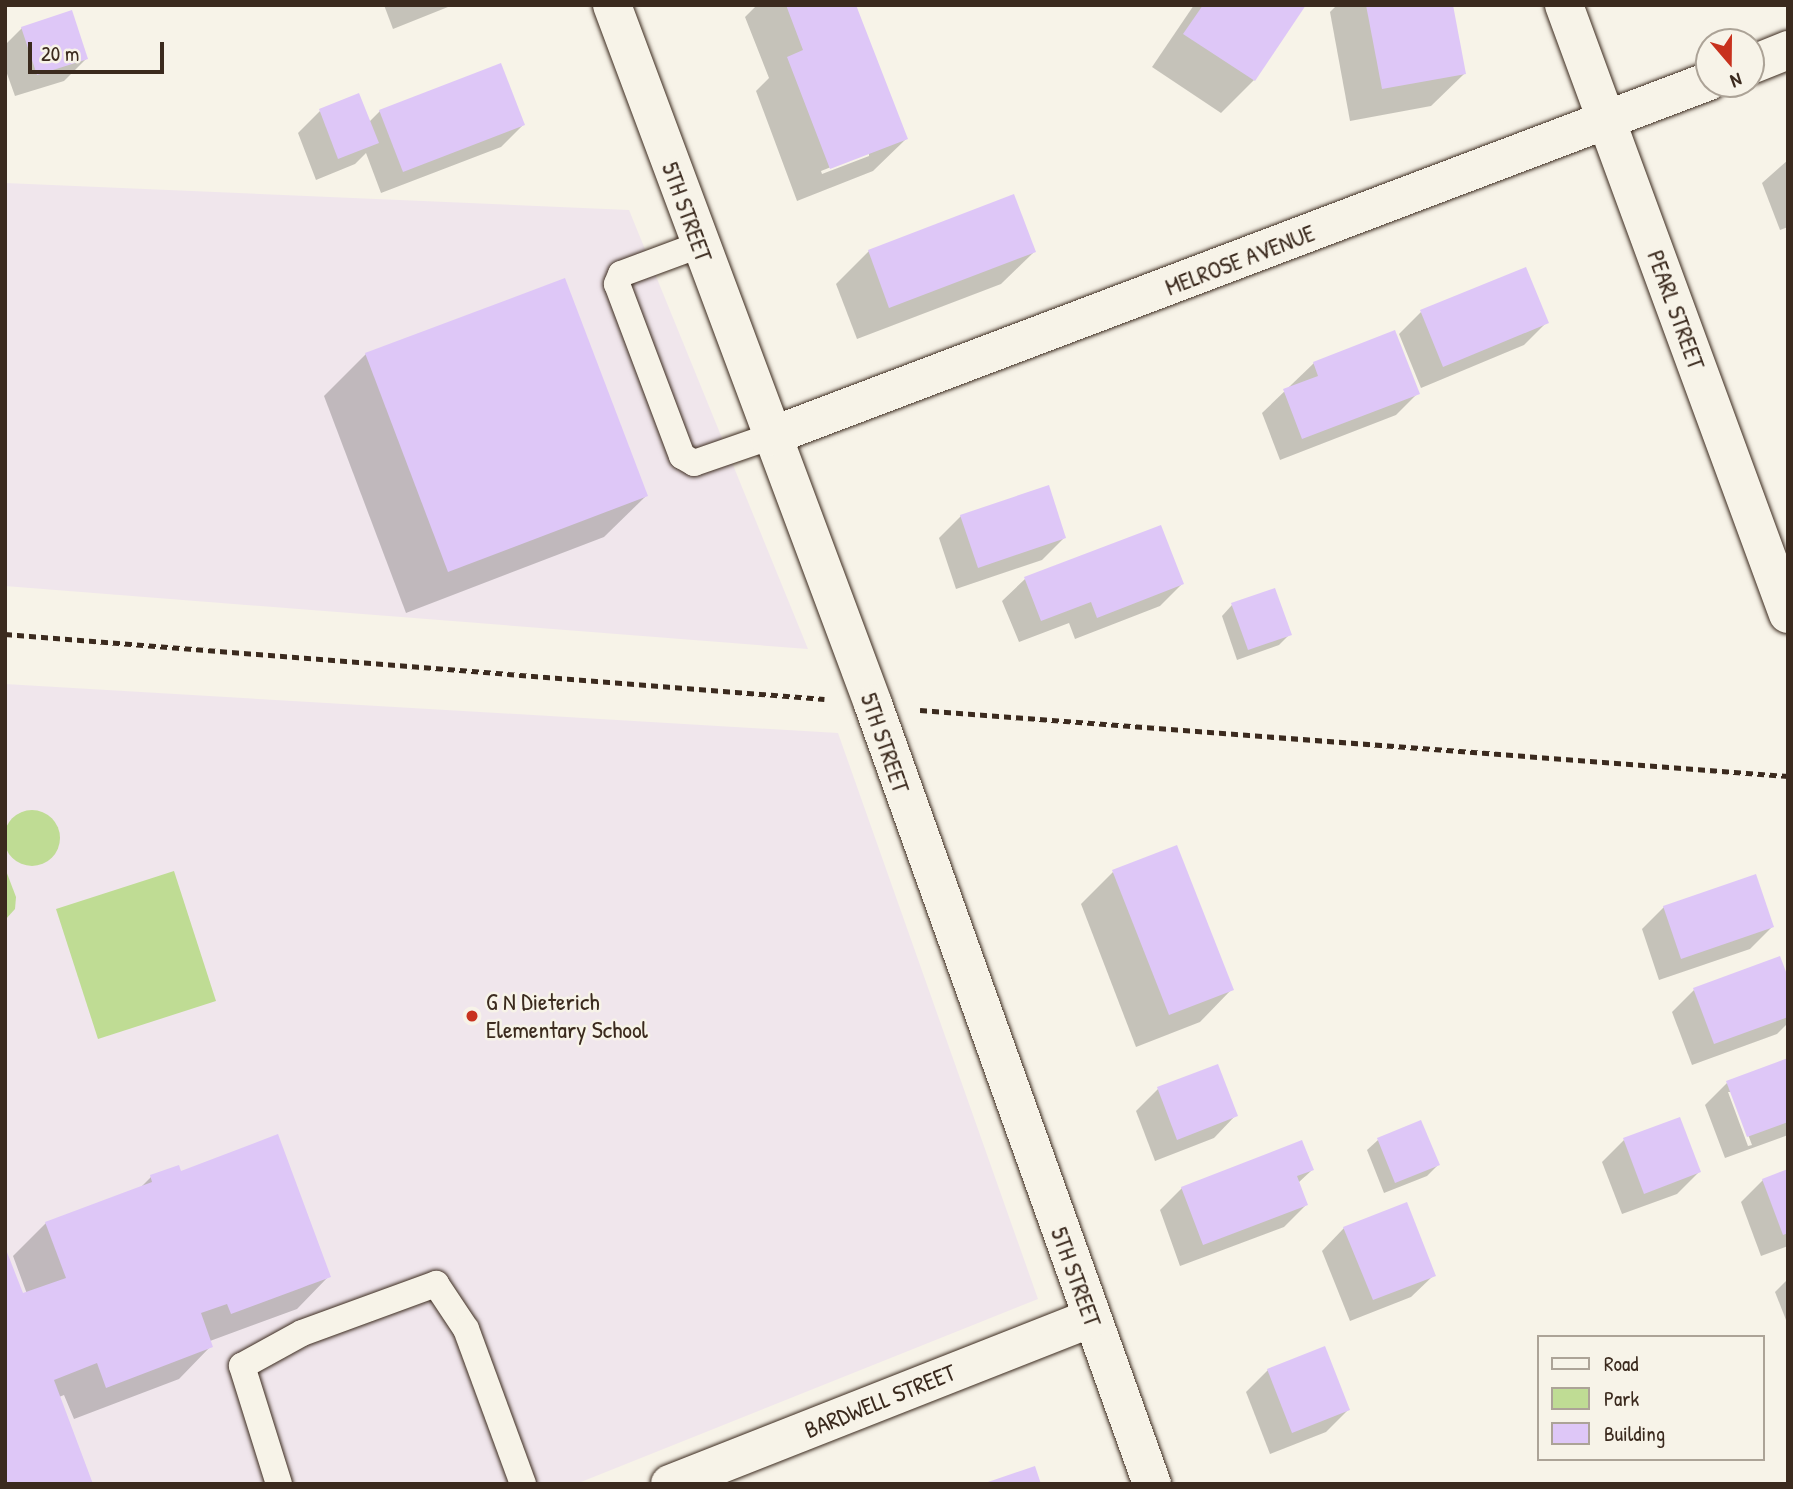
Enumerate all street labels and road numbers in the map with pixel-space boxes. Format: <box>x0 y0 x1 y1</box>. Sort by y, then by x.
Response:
street label: 5TH STREET <box>656 158 718 266</box>
street label: MELROSE AVENUE <box>1161 218 1319 302</box>
street label: PEARL STREET <box>1641 246 1711 374</box>
street label: 5TH STREET <box>854 689 916 797</box>
street label: 5TH STREET <box>1045 1223 1107 1331</box>
street label: BARDWELL STREET <box>800 1358 960 1444</box>

